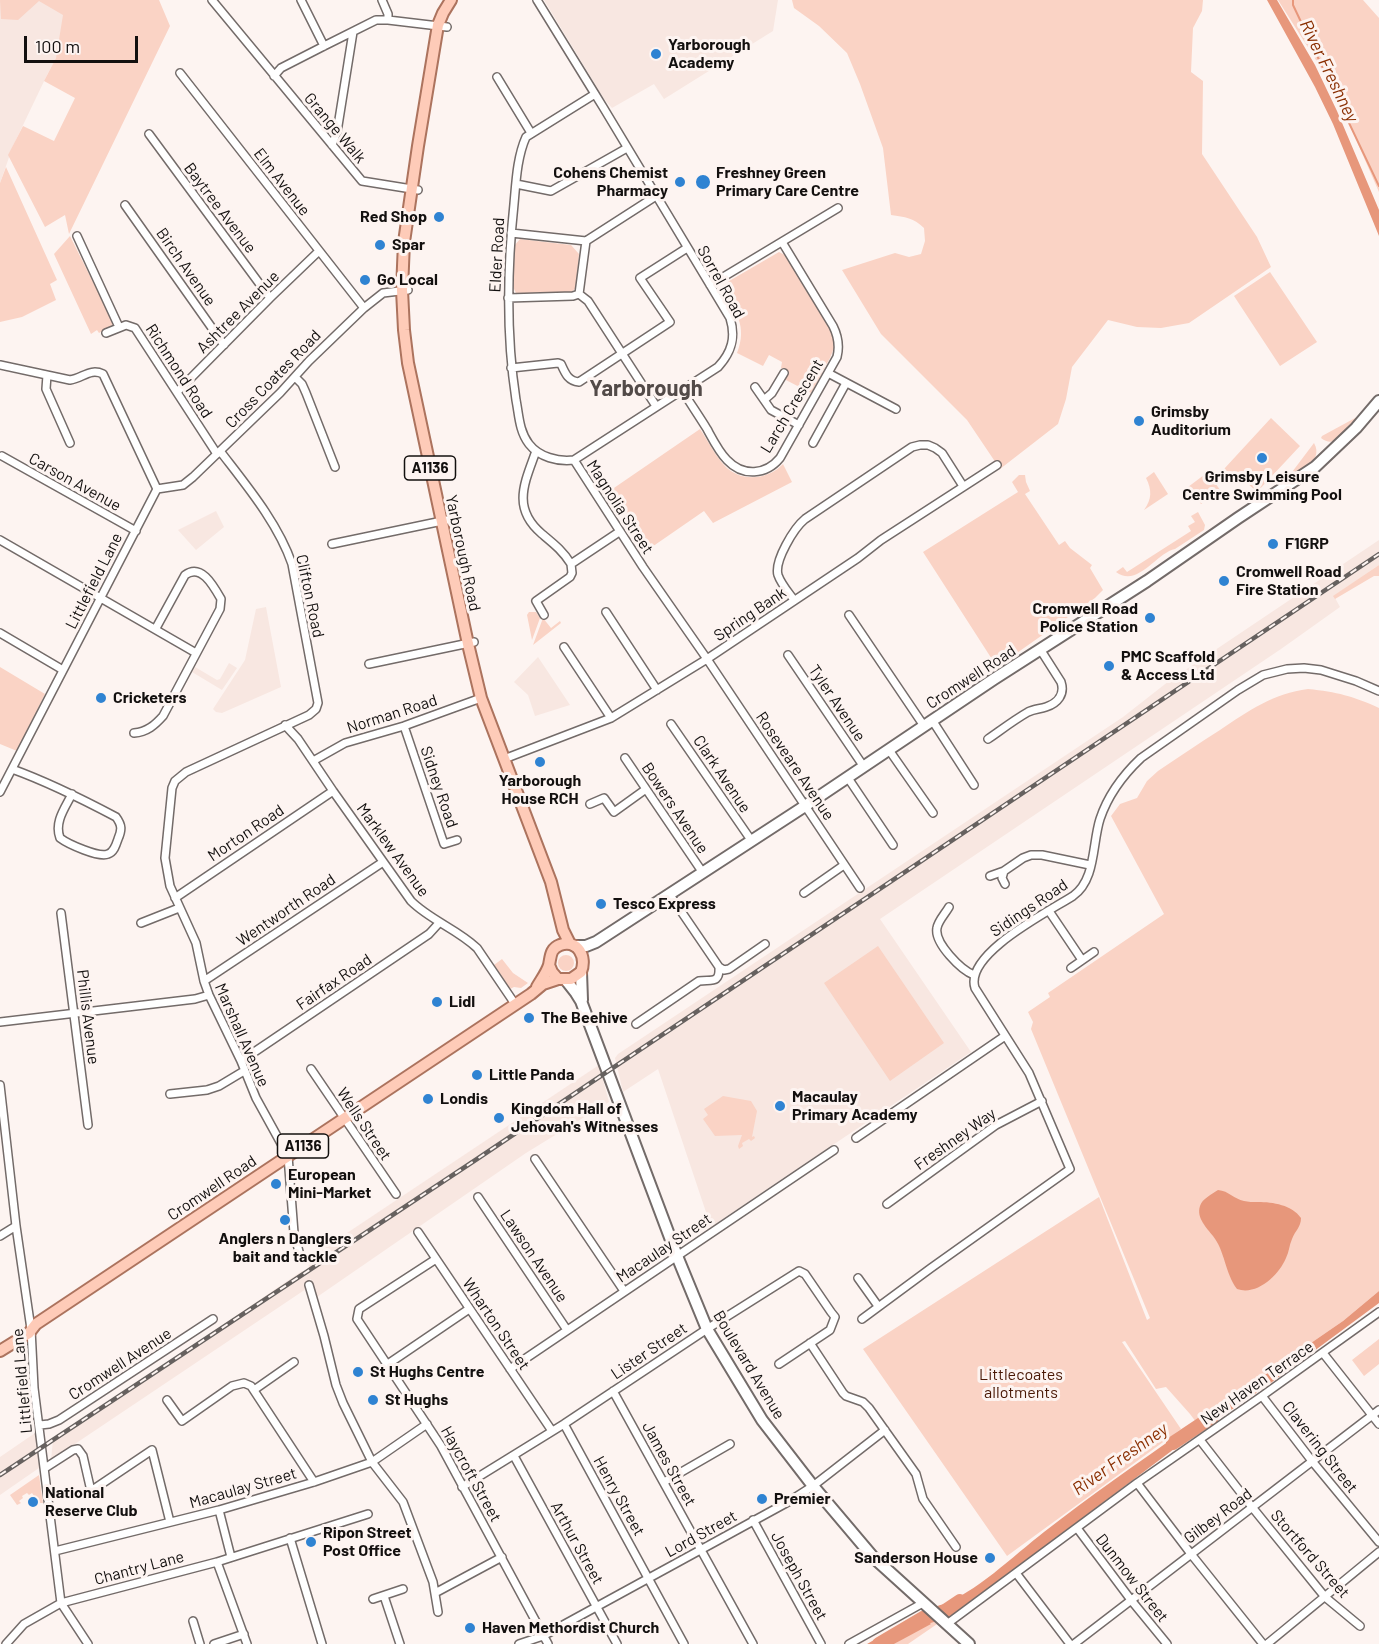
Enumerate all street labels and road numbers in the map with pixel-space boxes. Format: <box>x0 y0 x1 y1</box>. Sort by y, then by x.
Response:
street label: Grange Walk <box>300 89 370 167</box>
street label: Elm Avenue <box>250 144 314 220</box>
street label: Baytree Avenue <box>180 159 260 257</box>
street label: Elder Road <box>485 217 509 293</box>
street label: Birch Avenue <box>152 224 220 310</box>
street label: Sorrel Road <box>693 242 749 322</box>
street label: Ashtree Avenue <box>193 267 283 357</box>
street label: Richmond Road <box>141 320 217 422</box>
street label: Cross Coates Road <box>221 326 325 432</box>
street label: Larch Crescent <box>756 356 828 456</box>
street label: Carson Avenue <box>25 449 125 515</box>
road number: A1136 <box>404 456 456 480</box>
street label: Magnolia Street <box>582 456 658 558</box>
street label: Yarborough Road <box>441 493 485 613</box>
street label: Littlefield Lane <box>62 530 126 632</box>
street label: Clifton Road <box>292 553 328 639</box>
street label: Spring Bank <box>710 583 790 645</box>
street label: Cromwell Road <box>923 641 1019 713</box>
street label: Tyler Avenue <box>804 661 870 745</box>
street label: Norman Road <box>344 690 440 738</box>
street label: Roseveare Avenue <box>752 708 838 824</box>
street label: Clark Avenue <box>689 732 755 816</box>
street label: Sidney Road <box>416 744 462 830</box>
street label: Bowers Avenue <box>637 759 713 857</box>
street label: Marklew Avenue <box>353 799 433 901</box>
street label: Morton Road <box>204 801 288 865</box>
street label: Wentworth Road <box>233 870 339 950</box>
street label: Sidings Road <box>986 875 1072 941</box>
street label: Fairfax Road <box>293 950 375 1014</box>
street label: Phillis Avenue <box>73 969 103 1065</box>
street label: Marshall Avenue <box>211 980 273 1090</box>
street label: Wells Street <box>333 1084 395 1164</box>
street label: Freshney Way <box>910 1104 1000 1174</box>
road number: A1136 <box>278 1134 328 1158</box>
street label: Cromwell Road <box>164 1151 260 1225</box>
street label: Lawson Avenue <box>496 1206 572 1306</box>
street label: Macaulay Street <box>613 1209 715 1287</box>
street label: Wharton Street <box>458 1274 534 1374</box>
street label: Boulevard Avenue <box>709 1307 789 1423</box>
street label: Lister Street <box>607 1319 691 1383</box>
street label: Cromwell Avenue <box>65 1324 175 1404</box>
street label: Littlefield Lane <box>8 1328 36 1434</box>
street label: New Haven Terrace <box>1197 1337 1317 1429</box>
street label: Clavering Street <box>1278 1397 1362 1497</box>
street label: James Street <box>638 1418 700 1510</box>
street label: Haycroft Street <box>437 1423 505 1525</box>
street label: Henry Street <box>589 1453 649 1539</box>
street label: Macaulay Street <box>187 1464 299 1512</box>
street label: Gilbey Road <box>1180 1484 1256 1548</box>
street label: Arthur Street <box>546 1498 608 1588</box>
street label: Lord Street <box>662 1506 740 1562</box>
street label: Stortford Street <box>1266 1506 1354 1602</box>
street label: Joseph Street <box>767 1528 831 1624</box>
street label: Dunmow Street <box>1092 1530 1172 1626</box>
street label: Chantry Lane <box>92 1547 186 1589</box>

